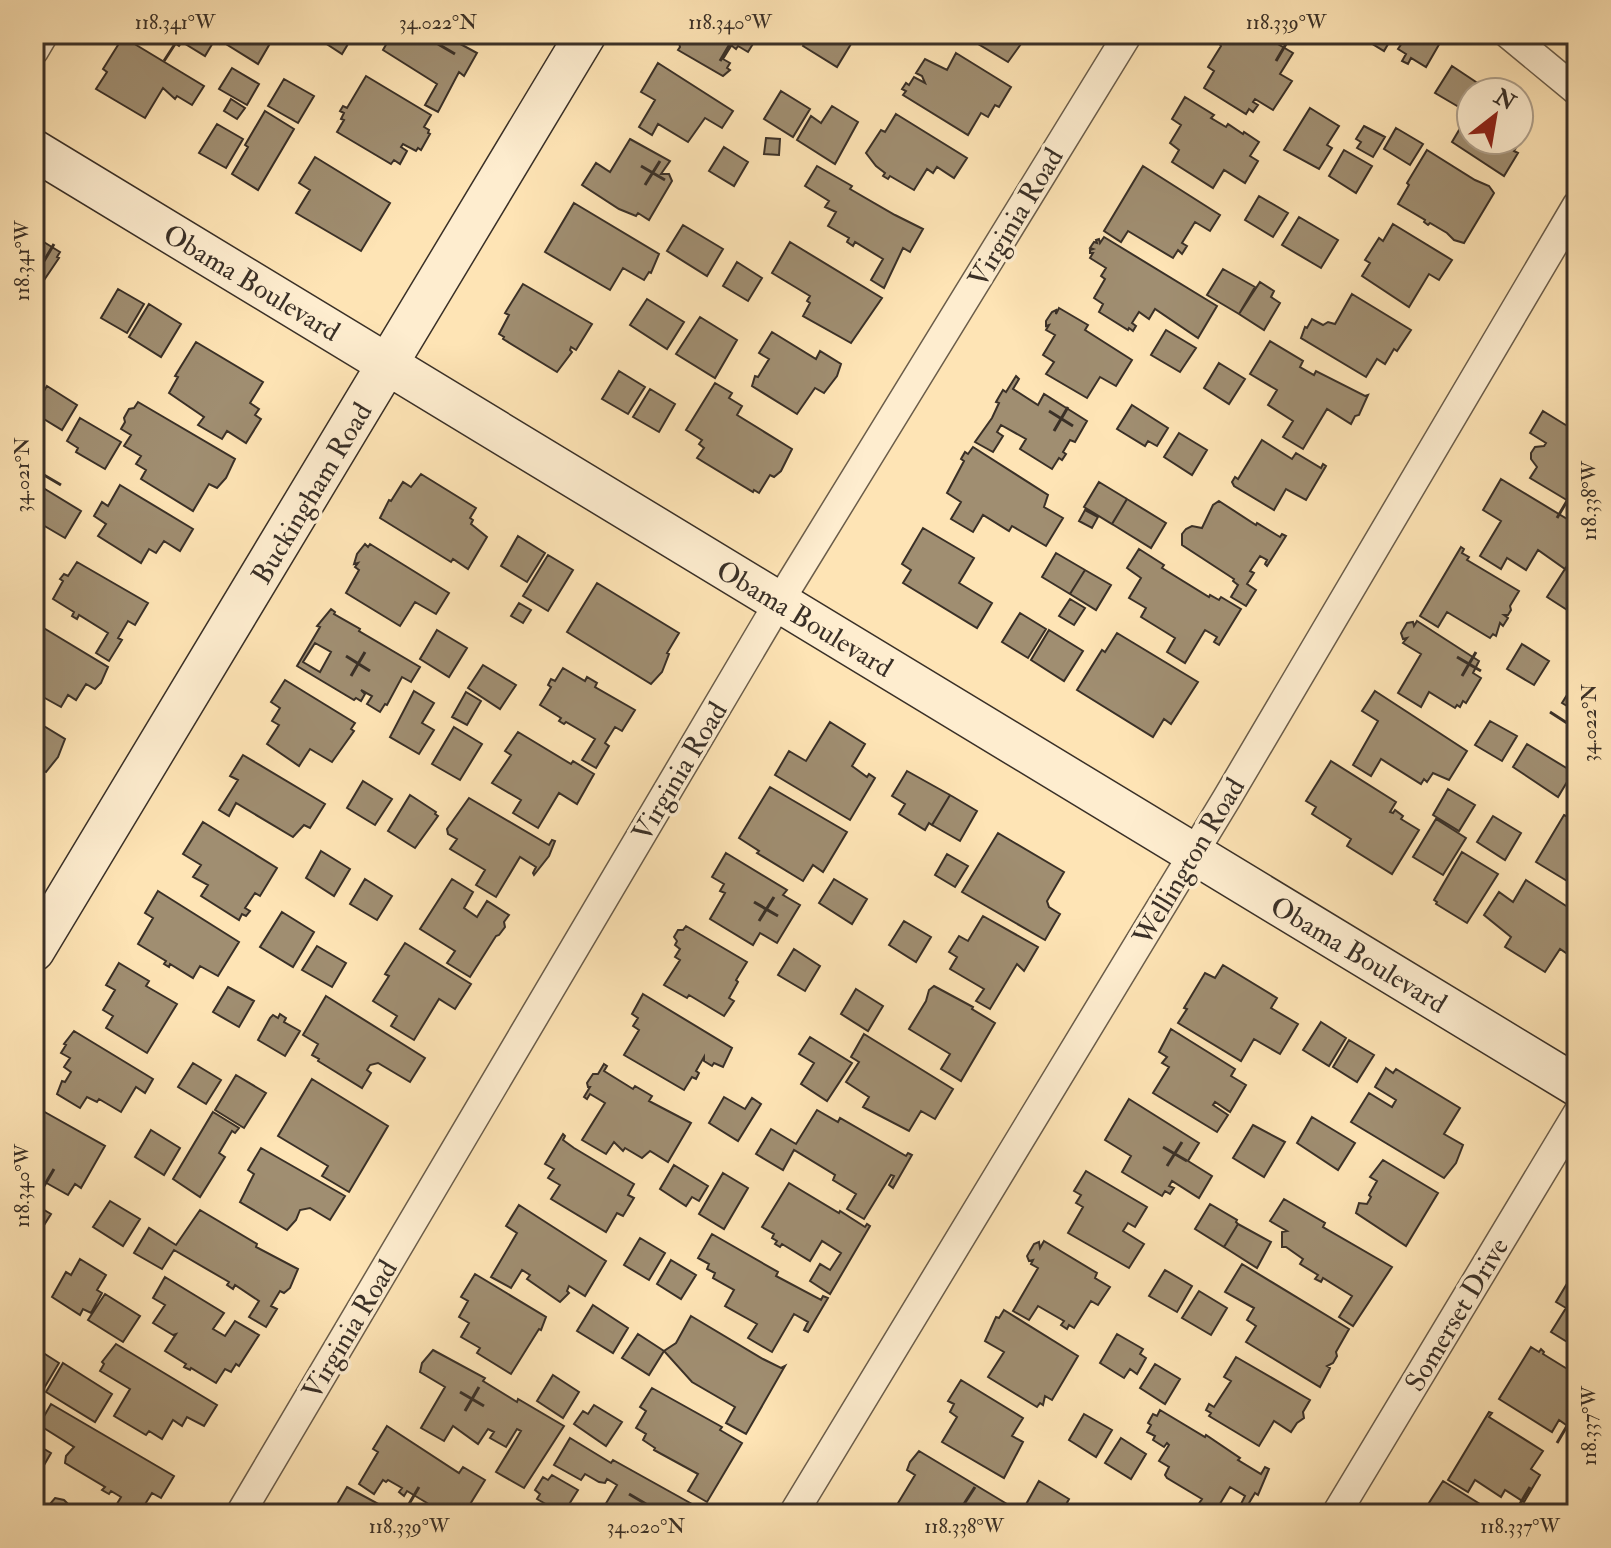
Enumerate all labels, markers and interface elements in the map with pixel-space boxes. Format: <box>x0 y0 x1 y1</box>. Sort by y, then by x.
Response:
text: 118.341°W <box>135 10 216 35</box>
text: 34.022°N <box>399 10 477 35</box>
text: 118.340°W <box>688 10 772 35</box>
text: 118.339°W <box>1246 10 1327 35</box>
north arrow <box>1455 76 1535 156</box>
text: N <box>1488 82 1521 117</box>
street label: Virginia Road <box>961 141 1072 294</box>
street label: Obama Boulevard <box>157 217 346 350</box>
text: 118.341°W <box>10 220 35 301</box>
street label: Buckingham Road <box>244 396 380 591</box>
text: 34.021°N <box>10 437 35 513</box>
text: 118.338°W <box>1577 461 1602 541</box>
street label: Obama Boulevard <box>710 553 899 686</box>
text: 34.022°N <box>1577 684 1602 762</box>
street label: Virginia Road <box>625 695 736 848</box>
street label: Wellington Road <box>1125 772 1253 953</box>
street label: Obama Boulevard <box>1264 889 1453 1022</box>
text: 118.340°W <box>10 1144 35 1228</box>
street label: Somerset Drive <box>1398 1231 1517 1398</box>
street label: Virginia Road <box>295 1253 406 1406</box>
text: 118.337°W <box>1577 1386 1602 1466</box>
text: 118.339°W <box>369 1514 450 1539</box>
text: 34.020°N <box>607 1514 685 1539</box>
text: 118.338°W <box>924 1514 1004 1539</box>
text: 118.337°W <box>1480 1514 1560 1539</box>

